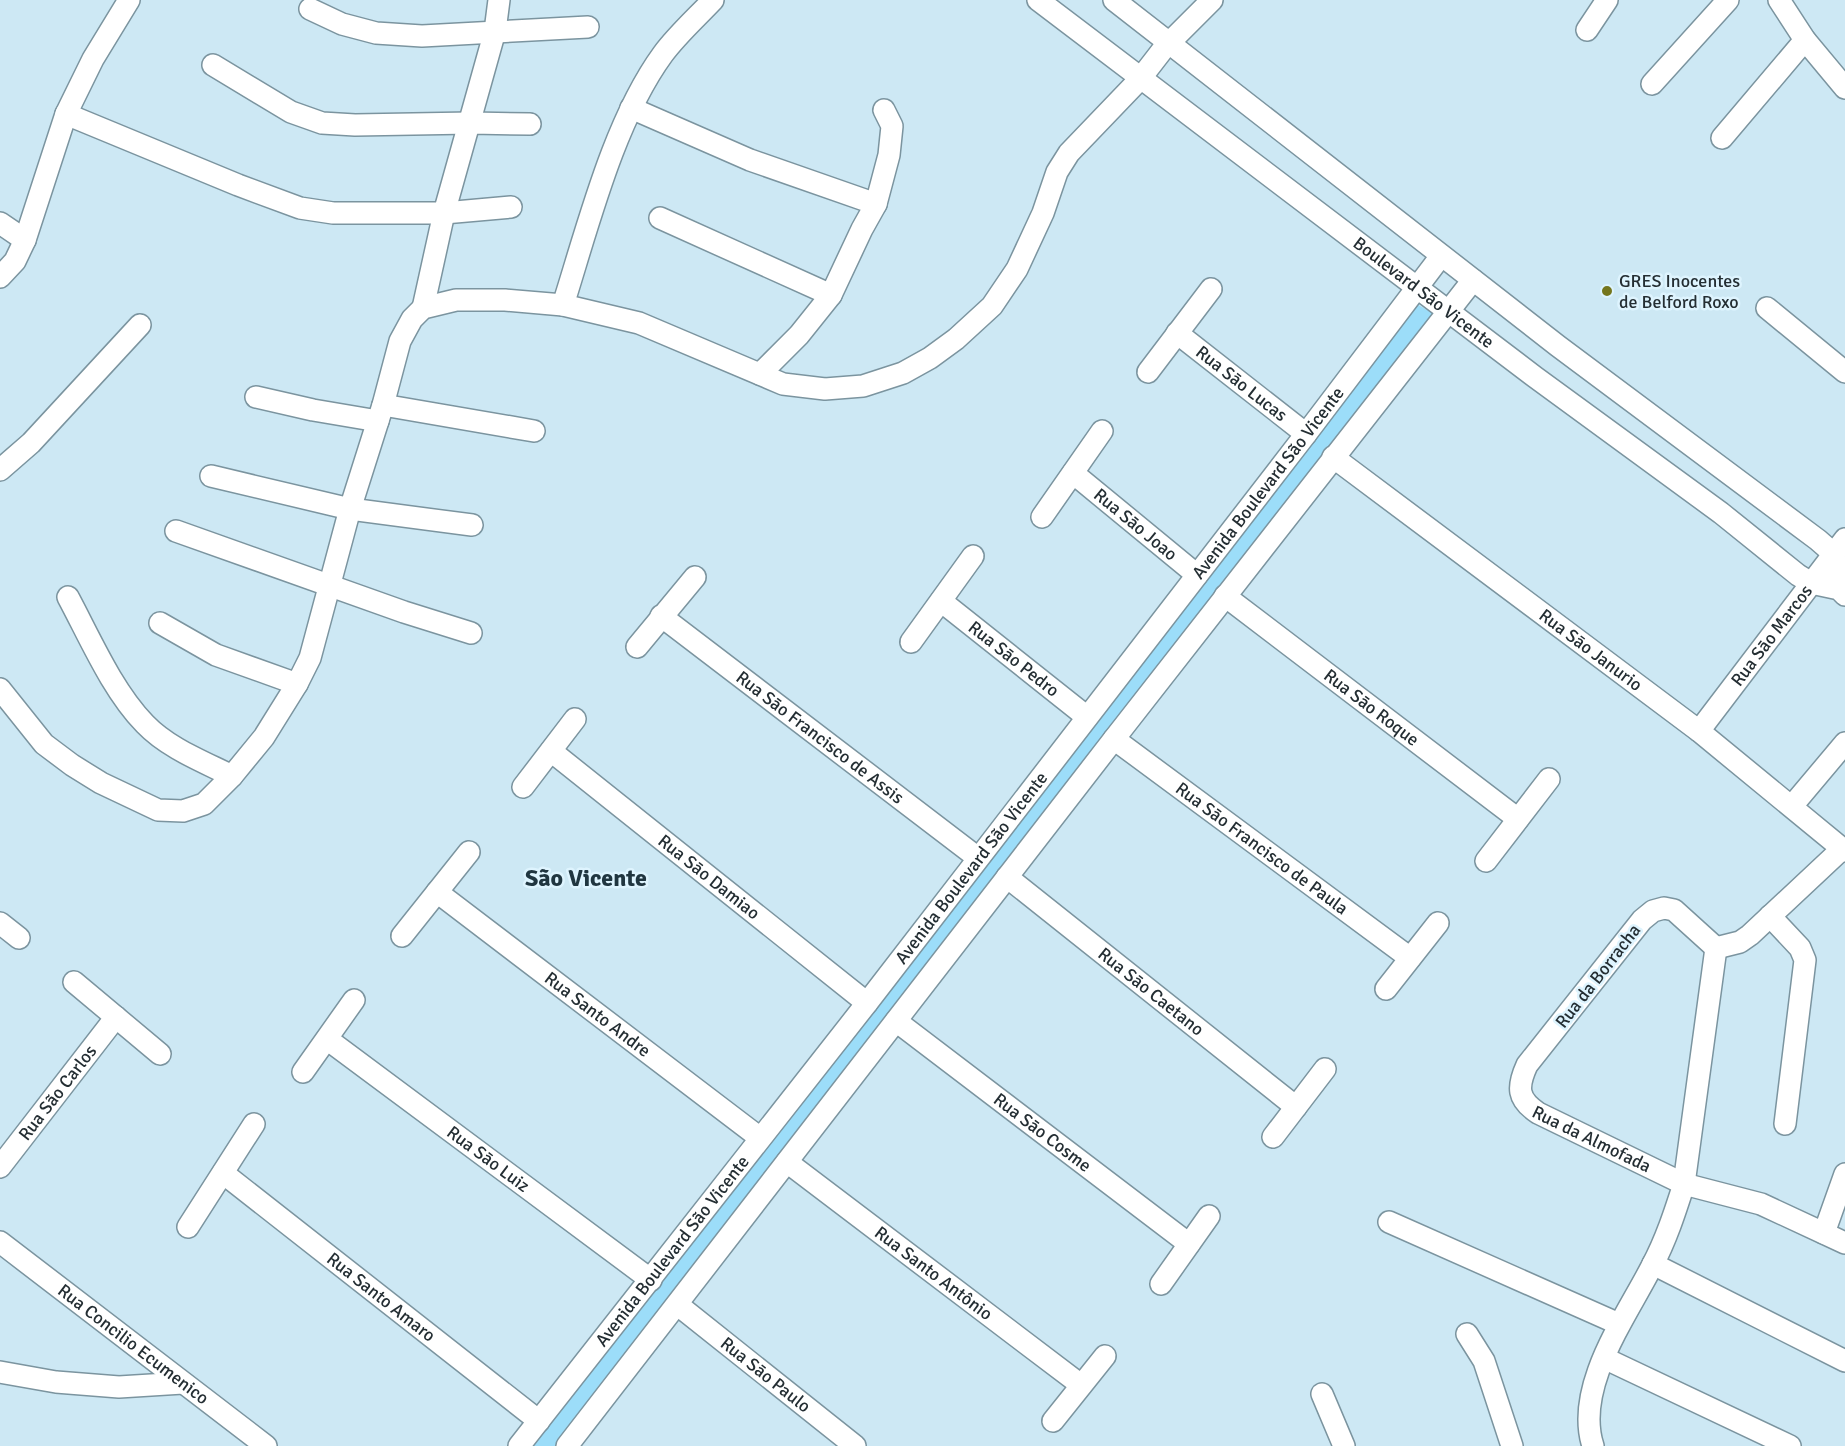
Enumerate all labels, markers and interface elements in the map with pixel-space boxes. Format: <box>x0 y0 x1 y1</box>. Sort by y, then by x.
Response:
street label: Boulevard São Vicente <box>1349 232 1499 353</box>
place label: GRES Inocentes de Belford Roxo <box>1619 270 1740 313</box>
marker: GRES Inocentes de Belford Roxo <box>1600 284 1614 298</box>
street label: Rua Sāo Lucas <box>1191 341 1292 426</box>
street label: Avenida Boulevard São Vicente <box>1187 383 1349 583</box>
street label: Rua Sāo Joao <box>1089 484 1182 565</box>
street label: Rua Sāo Marcos <box>1726 580 1817 690</box>
street label: Rua Sāo Janurio <box>1535 604 1647 696</box>
street label: Rua Sāo Pedro <box>964 616 1064 702</box>
street label: Rua Sāo Roque <box>1319 664 1423 751</box>
street label: Rua Sāo Francisco de Assis <box>732 666 908 809</box>
street label: Avenida Boulevard São Vicente <box>890 768 1052 968</box>
street label: Rua Sāo Francisco de Paula <box>1171 777 1353 920</box>
street label: Rua Sāo Damiao <box>654 830 764 924</box>
district label: São Vicente <box>525 863 647 893</box>
street label: Rua da Borracha <box>1551 920 1645 1032</box>
street label: Rua Sāo Caetano <box>1094 943 1208 1040</box>
street label: Rua Santo Andre <box>540 967 655 1062</box>
street label: Rua São Carlos <box>14 1040 101 1145</box>
street label: Rua Sāo Cosme <box>989 1088 1096 1177</box>
street label: Rua da Almofada <box>1529 1101 1655 1177</box>
street label: Rua Sāo Luiz <box>443 1121 534 1197</box>
street label: Avenida Boulevard São Vicente <box>591 1151 754 1351</box>
street label: Rua Santo Antônio <box>870 1221 997 1325</box>
street label: Rua Santo Amaro <box>322 1248 440 1347</box>
street label: Rua Concilio Ecumenico <box>53 1279 213 1409</box>
street label: Rua Sāo Paulo <box>716 1332 815 1417</box>

